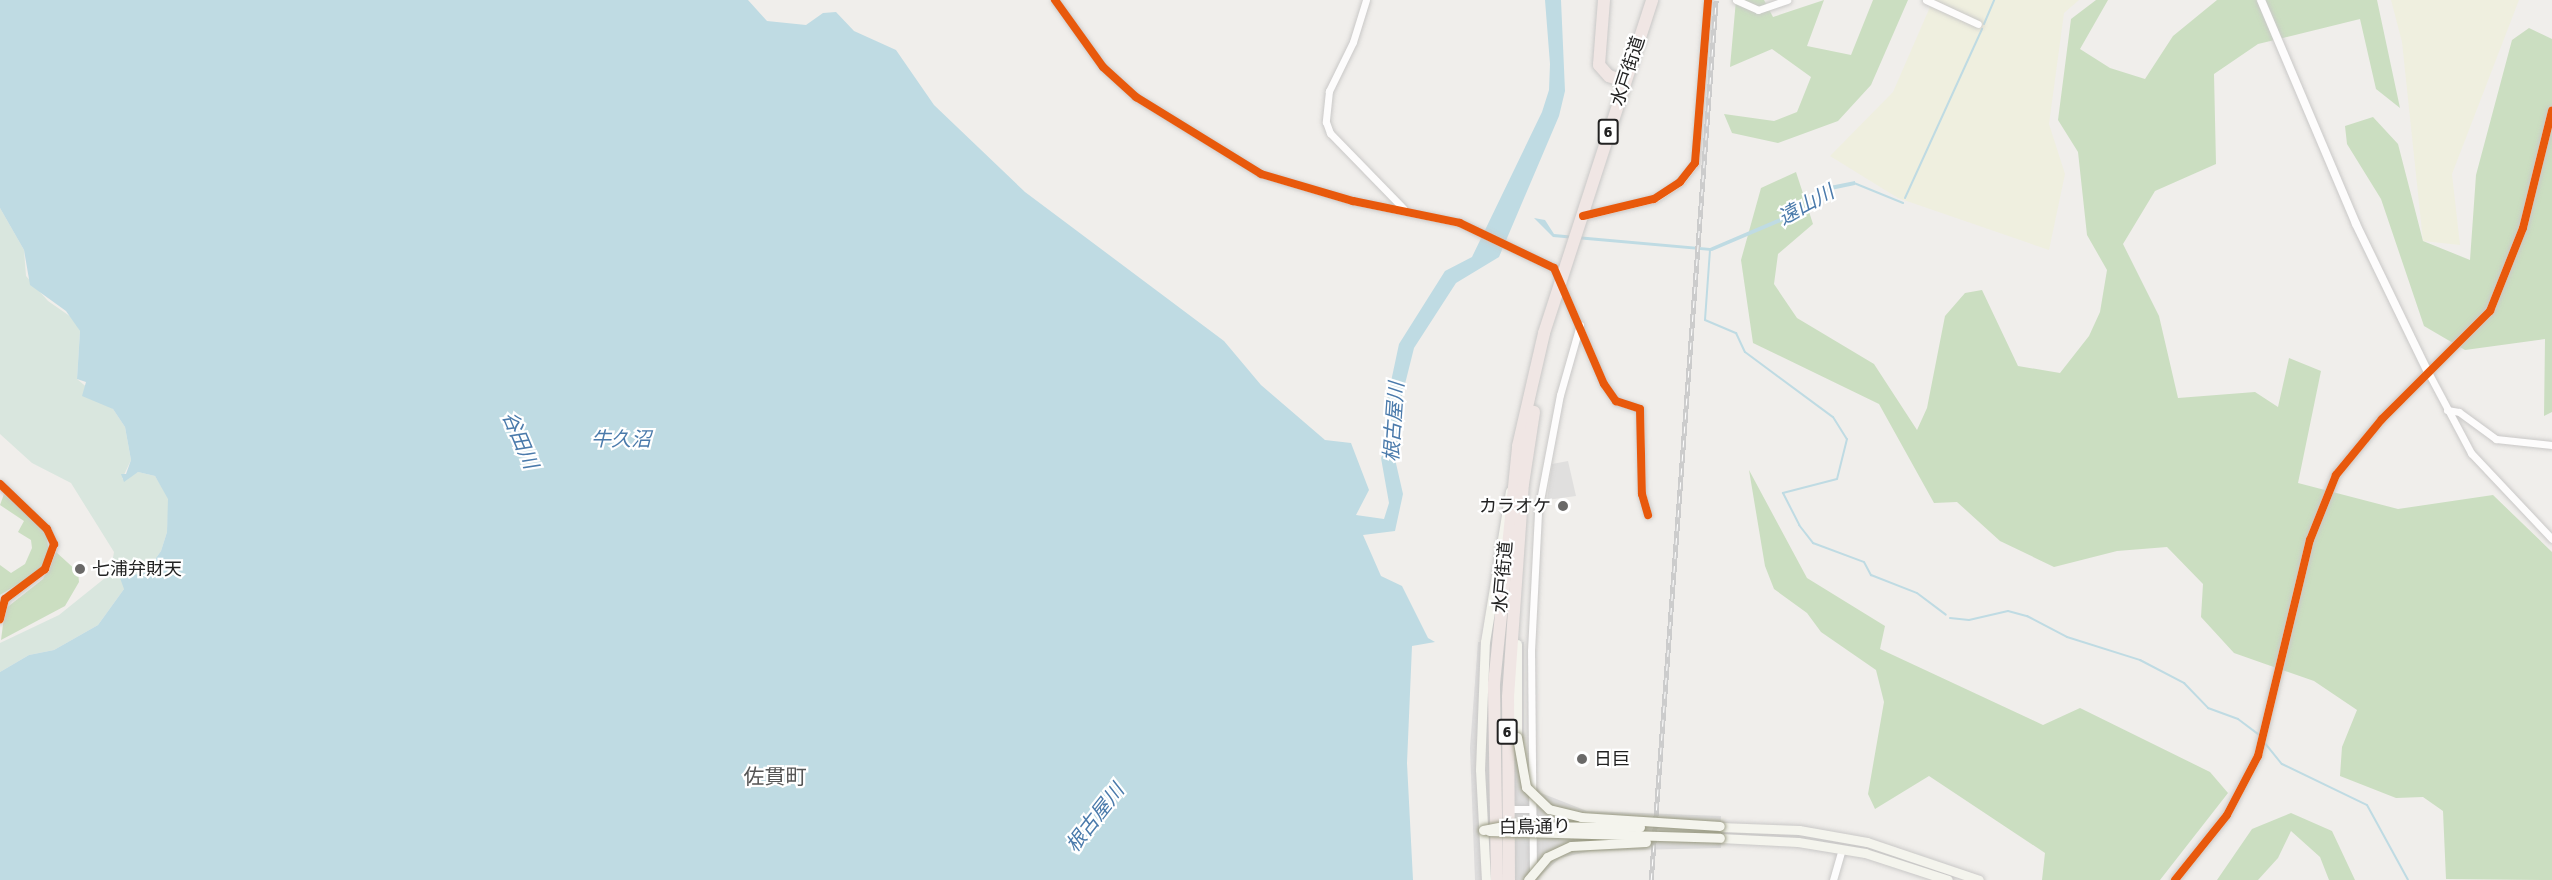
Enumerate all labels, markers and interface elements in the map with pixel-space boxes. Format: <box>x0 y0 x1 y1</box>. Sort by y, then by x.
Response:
street label: 水戸街道 <box>1607 33 1649 109</box>
road number: 6 <box>1598 119 1618 145</box>
water label: 遠山川 <box>1774 180 1838 230</box>
water label: 根古屋川 <box>1379 381 1409 463</box>
water label: 谷田川 <box>497 408 543 472</box>
water label: 牛久沼 <box>591 427 651 451</box>
place label: カラオケ <box>1479 495 1551 517</box>
marker: カラオケ <box>1556 499 1570 513</box>
street label: 水戸街道 <box>1489 540 1517 614</box>
place label: 七浦弁財天 <box>92 558 182 580</box>
marker: 七浦弁財天 <box>73 562 87 576</box>
road number: 6 <box>1496 719 1518 745</box>
place label: 日巨 <box>1594 748 1630 770</box>
marker: 日巨 <box>1575 752 1589 766</box>
district label: 佐貫町 <box>744 764 806 790</box>
water label: 根古屋川 <box>1061 779 1129 857</box>
street label: 白鳥通り <box>1499 816 1571 838</box>

